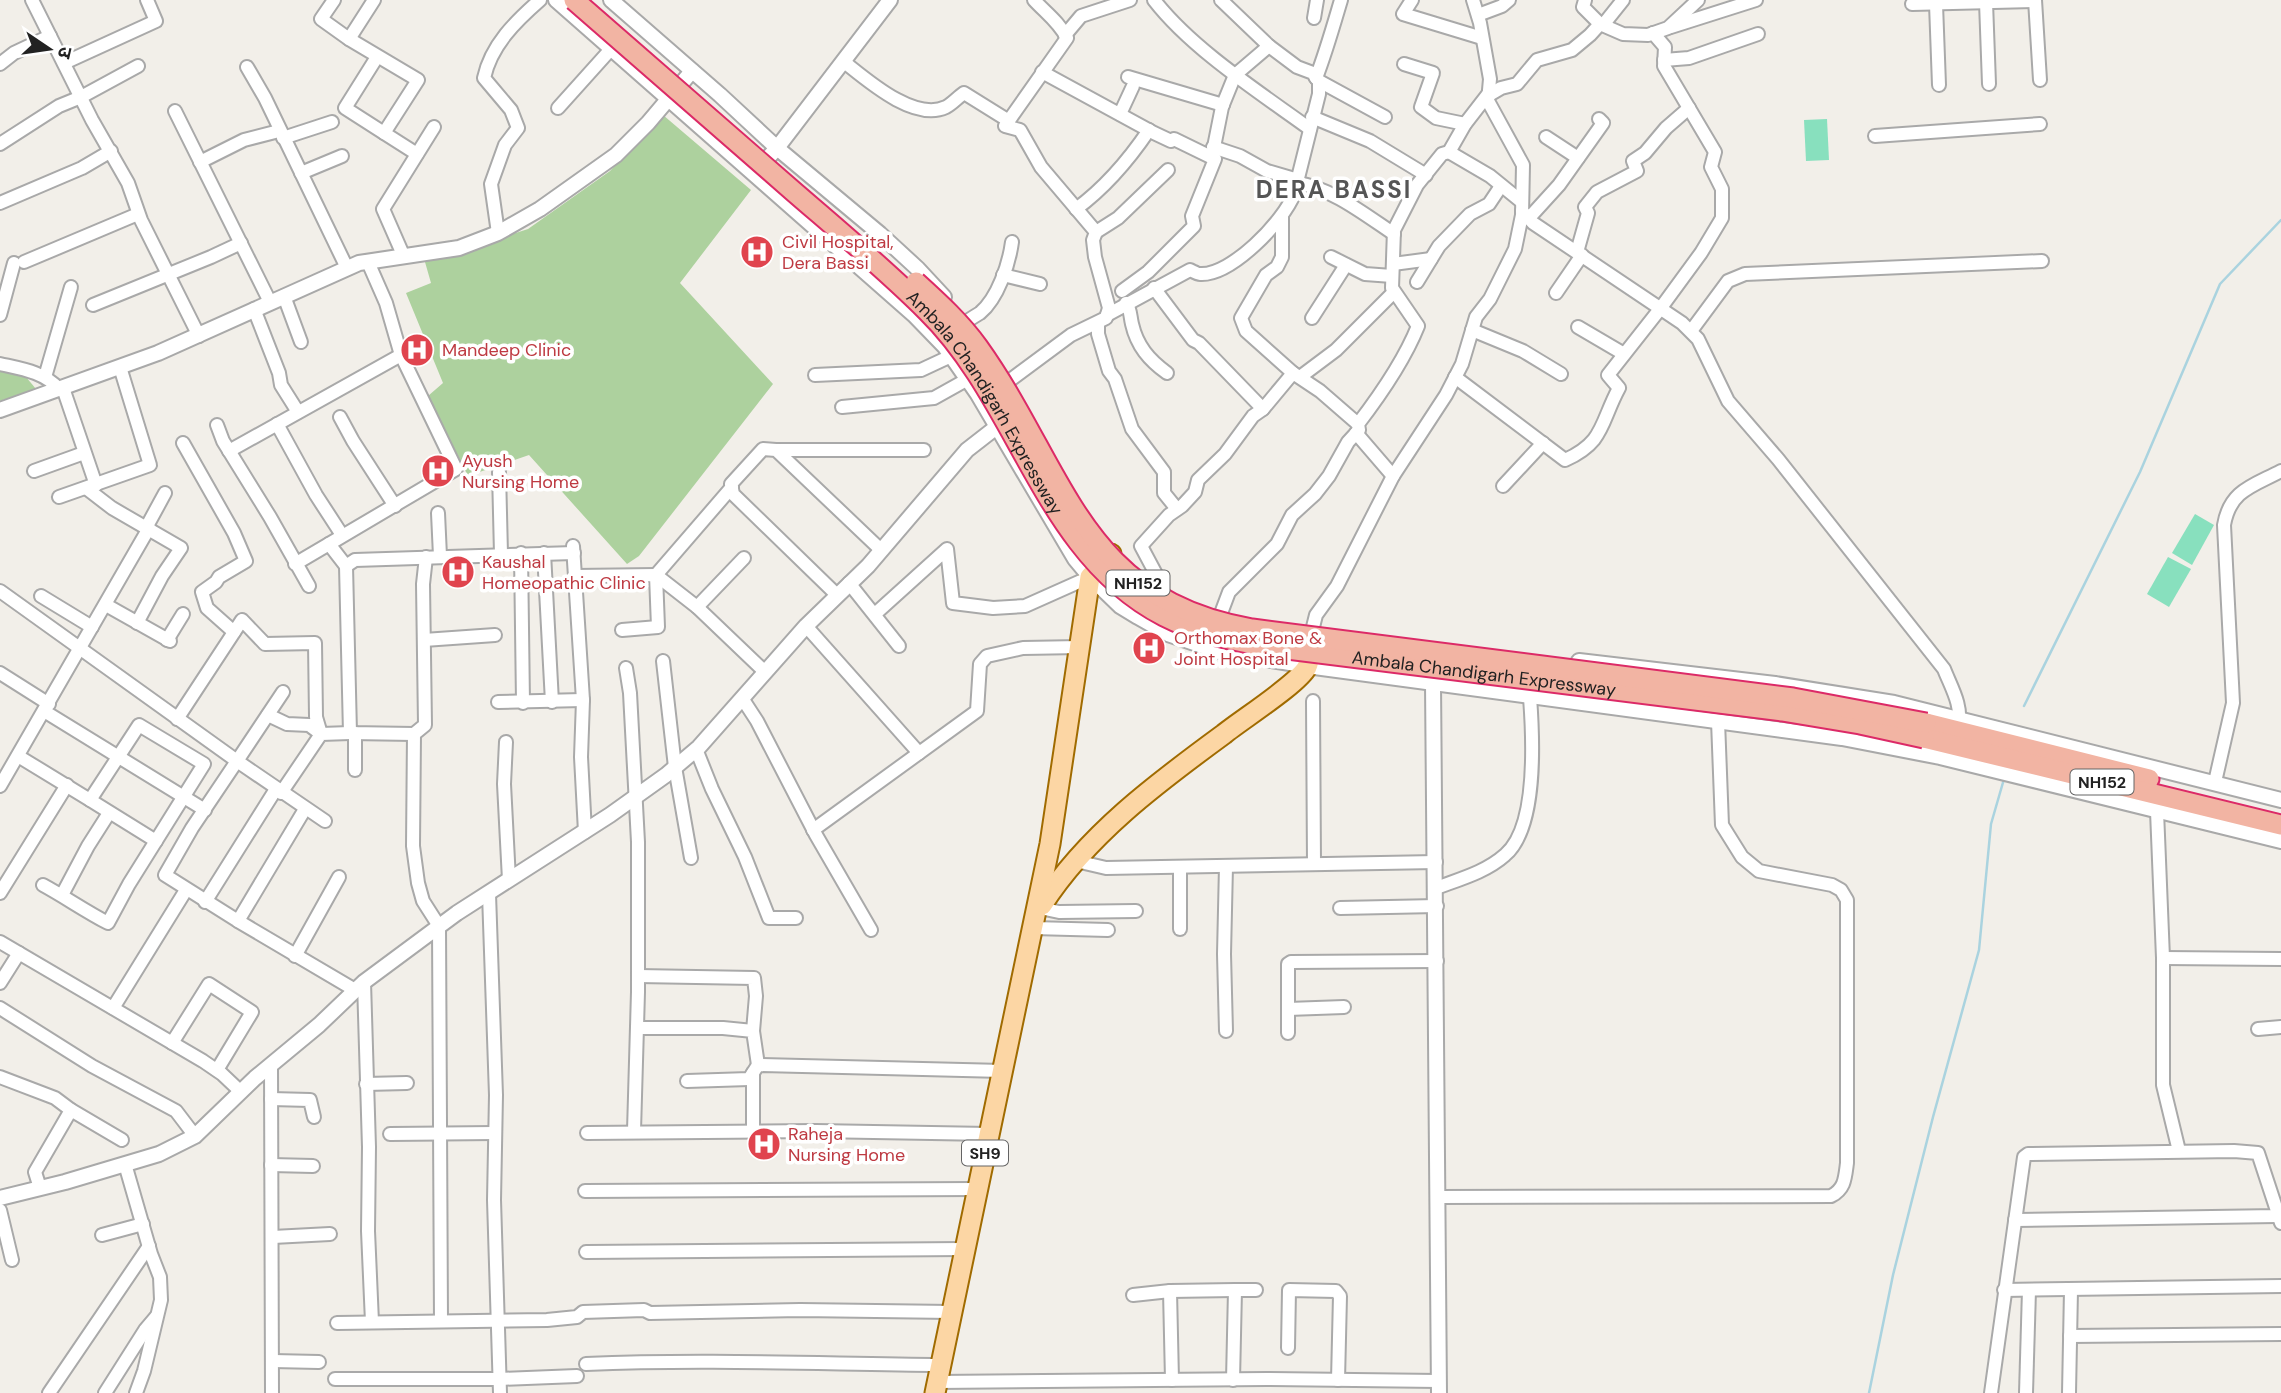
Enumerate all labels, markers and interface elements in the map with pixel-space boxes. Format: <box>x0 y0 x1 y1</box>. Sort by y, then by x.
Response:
north arrow <box>14 14 84 84</box>
text: उ <box>51 44 79 62</box>
district label: DERA BASSI <box>1256 174 1412 205</box>
place label: Civil Hospital, Dera Bassi <box>782 230 894 275</box>
hospital icon: Civil Hospital, Dera Bassi <box>738 233 776 271</box>
street label: Ambala Chandigarh Expressway <box>901 285 1068 519</box>
hospital icon: Mandeep Clinic <box>398 331 436 369</box>
place label: Mandeep Clinic <box>442 338 571 362</box>
place label: Ayush Nursing Home <box>462 449 579 494</box>
hospital icon: Ayush Nursing Home <box>419 452 457 490</box>
place label: Kaushal Homeopathic Clinic <box>482 550 646 595</box>
hospital icon: Kaushal Homeopathic Clinic <box>439 553 477 591</box>
road number: NH152 <box>1106 570 1170 596</box>
place label: Orthomax Bone & Joint Hospital <box>1174 626 1322 671</box>
hospital icon: Orthomax Bone & Joint Hospital <box>1130 629 1168 667</box>
street label: Ambala Chandigarh Expressway <box>1350 645 1617 702</box>
road number: NH152 <box>2070 769 2134 794</box>
place label: Raheja Nursing Home <box>788 1122 905 1167</box>
hospital icon: Raheja Nursing Home <box>745 1125 783 1163</box>
road number: SH9 <box>962 1140 1008 1166</box>

